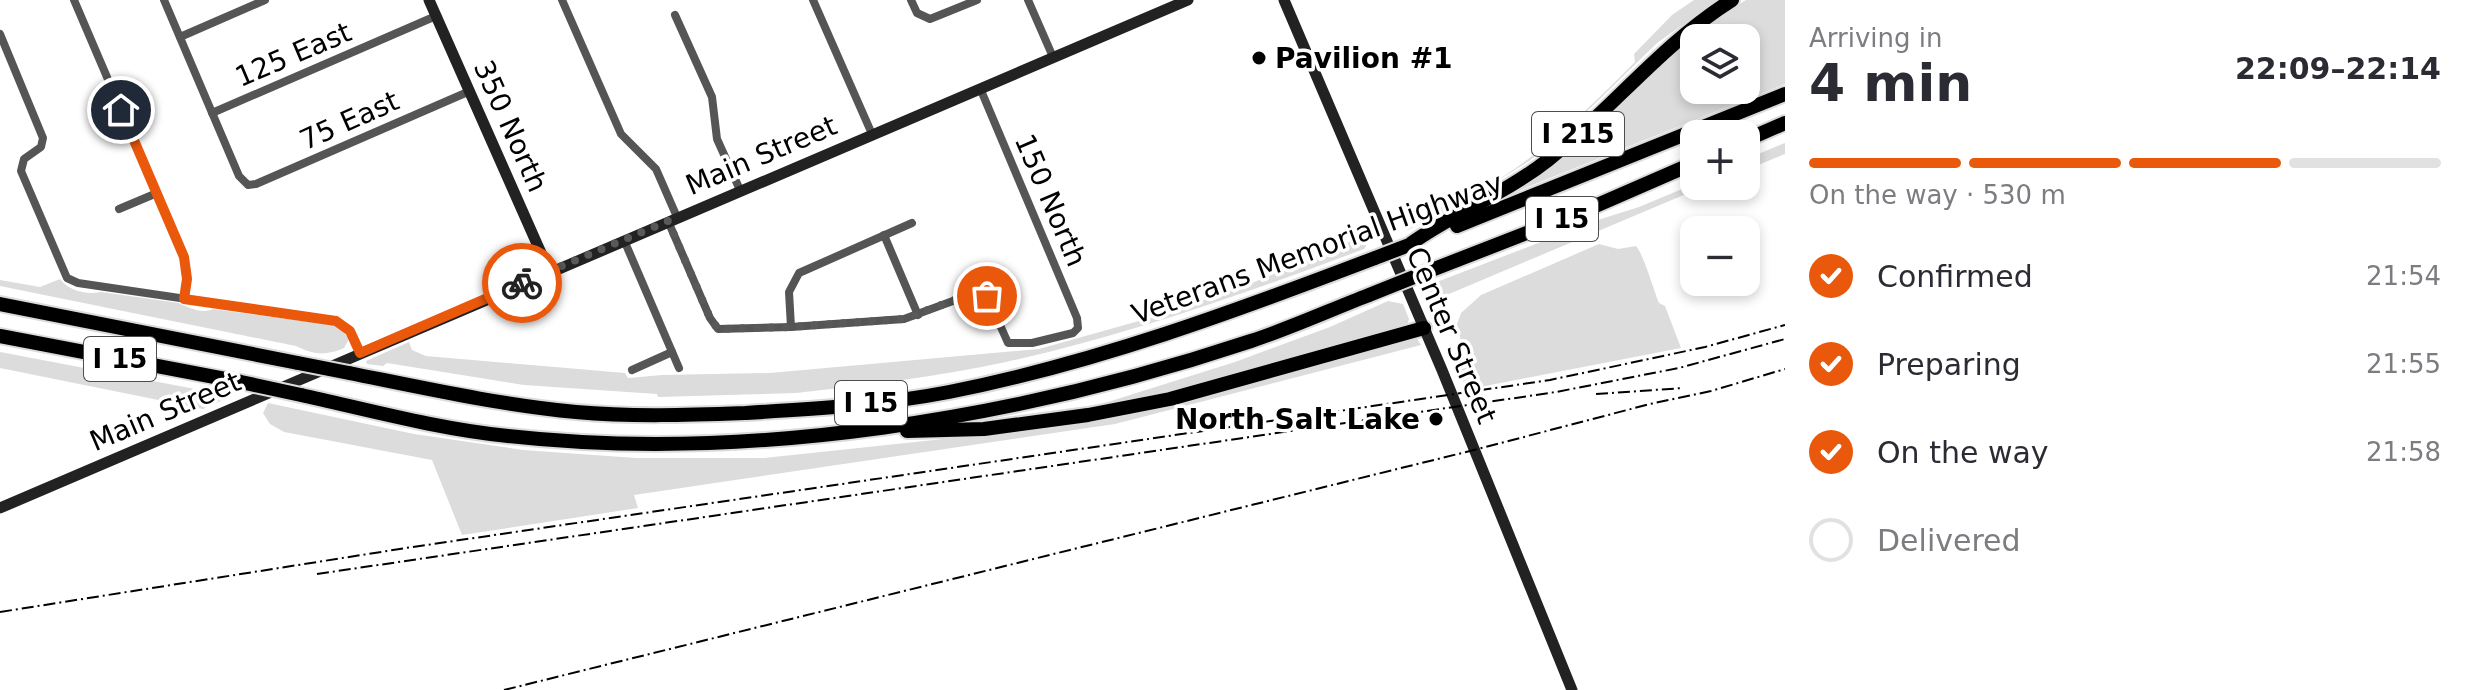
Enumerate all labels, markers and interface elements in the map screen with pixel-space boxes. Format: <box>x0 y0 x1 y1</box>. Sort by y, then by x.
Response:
street label: 125 East <box>230 15 356 94</box>
text: Arriving in <box>1809 23 1943 53</box>
map controls <box>1680 24 1760 296</box>
button: layers <box>1680 24 1760 104</box>
place label: Pavilion #1 <box>1275 42 1453 75</box>
marker: Pavilion #1 <box>1250 49 1268 67</box>
text: 22:09–22:14 <box>2235 51 2441 86</box>
text: 4 min <box>1809 53 1972 113</box>
street label: 350 North <box>467 55 554 197</box>
pin <box>87 76 155 144</box>
street label: 75 East <box>295 84 404 157</box>
icon: home <box>99 88 143 132</box>
street label: Main Street <box>681 109 842 202</box>
road number: I 215 <box>1532 112 1624 156</box>
button: + <box>1680 120 1760 200</box>
street label: 150 North <box>1008 129 1093 271</box>
street label: Veterans Memorial Highway <box>1127 166 1507 331</box>
text: On the way · 530 m <box>1809 180 2066 210</box>
road number: I 15 <box>1526 197 1598 241</box>
button: − <box>1680 216 1760 296</box>
street label: Center Street <box>1400 242 1504 428</box>
courier <box>482 243 562 323</box>
icon: check <box>1809 254 1853 298</box>
text: Confirmed <box>1877 259 2033 294</box>
icon: bike <box>500 261 544 305</box>
text: 21:54 <box>2366 261 2441 291</box>
pin <box>953 262 1021 330</box>
icon: bag <box>965 274 1009 318</box>
road number: I 15 <box>84 337 156 381</box>
icon: check <box>1809 342 1853 386</box>
text: Preparing <box>1877 347 2021 382</box>
text: 21:55 <box>2366 349 2441 379</box>
street label: Main Street <box>85 365 246 458</box>
road number: I 15 <box>835 381 907 425</box>
place label: North Salt Lake <box>1175 403 1420 436</box>
marker: North Salt Lake <box>1427 410 1445 428</box>
icon: check <box>1809 430 1853 474</box>
text: On the way <box>1877 435 2049 470</box>
text: 21:58 <box>2366 437 2441 467</box>
text: Delivered <box>1877 523 2021 558</box>

